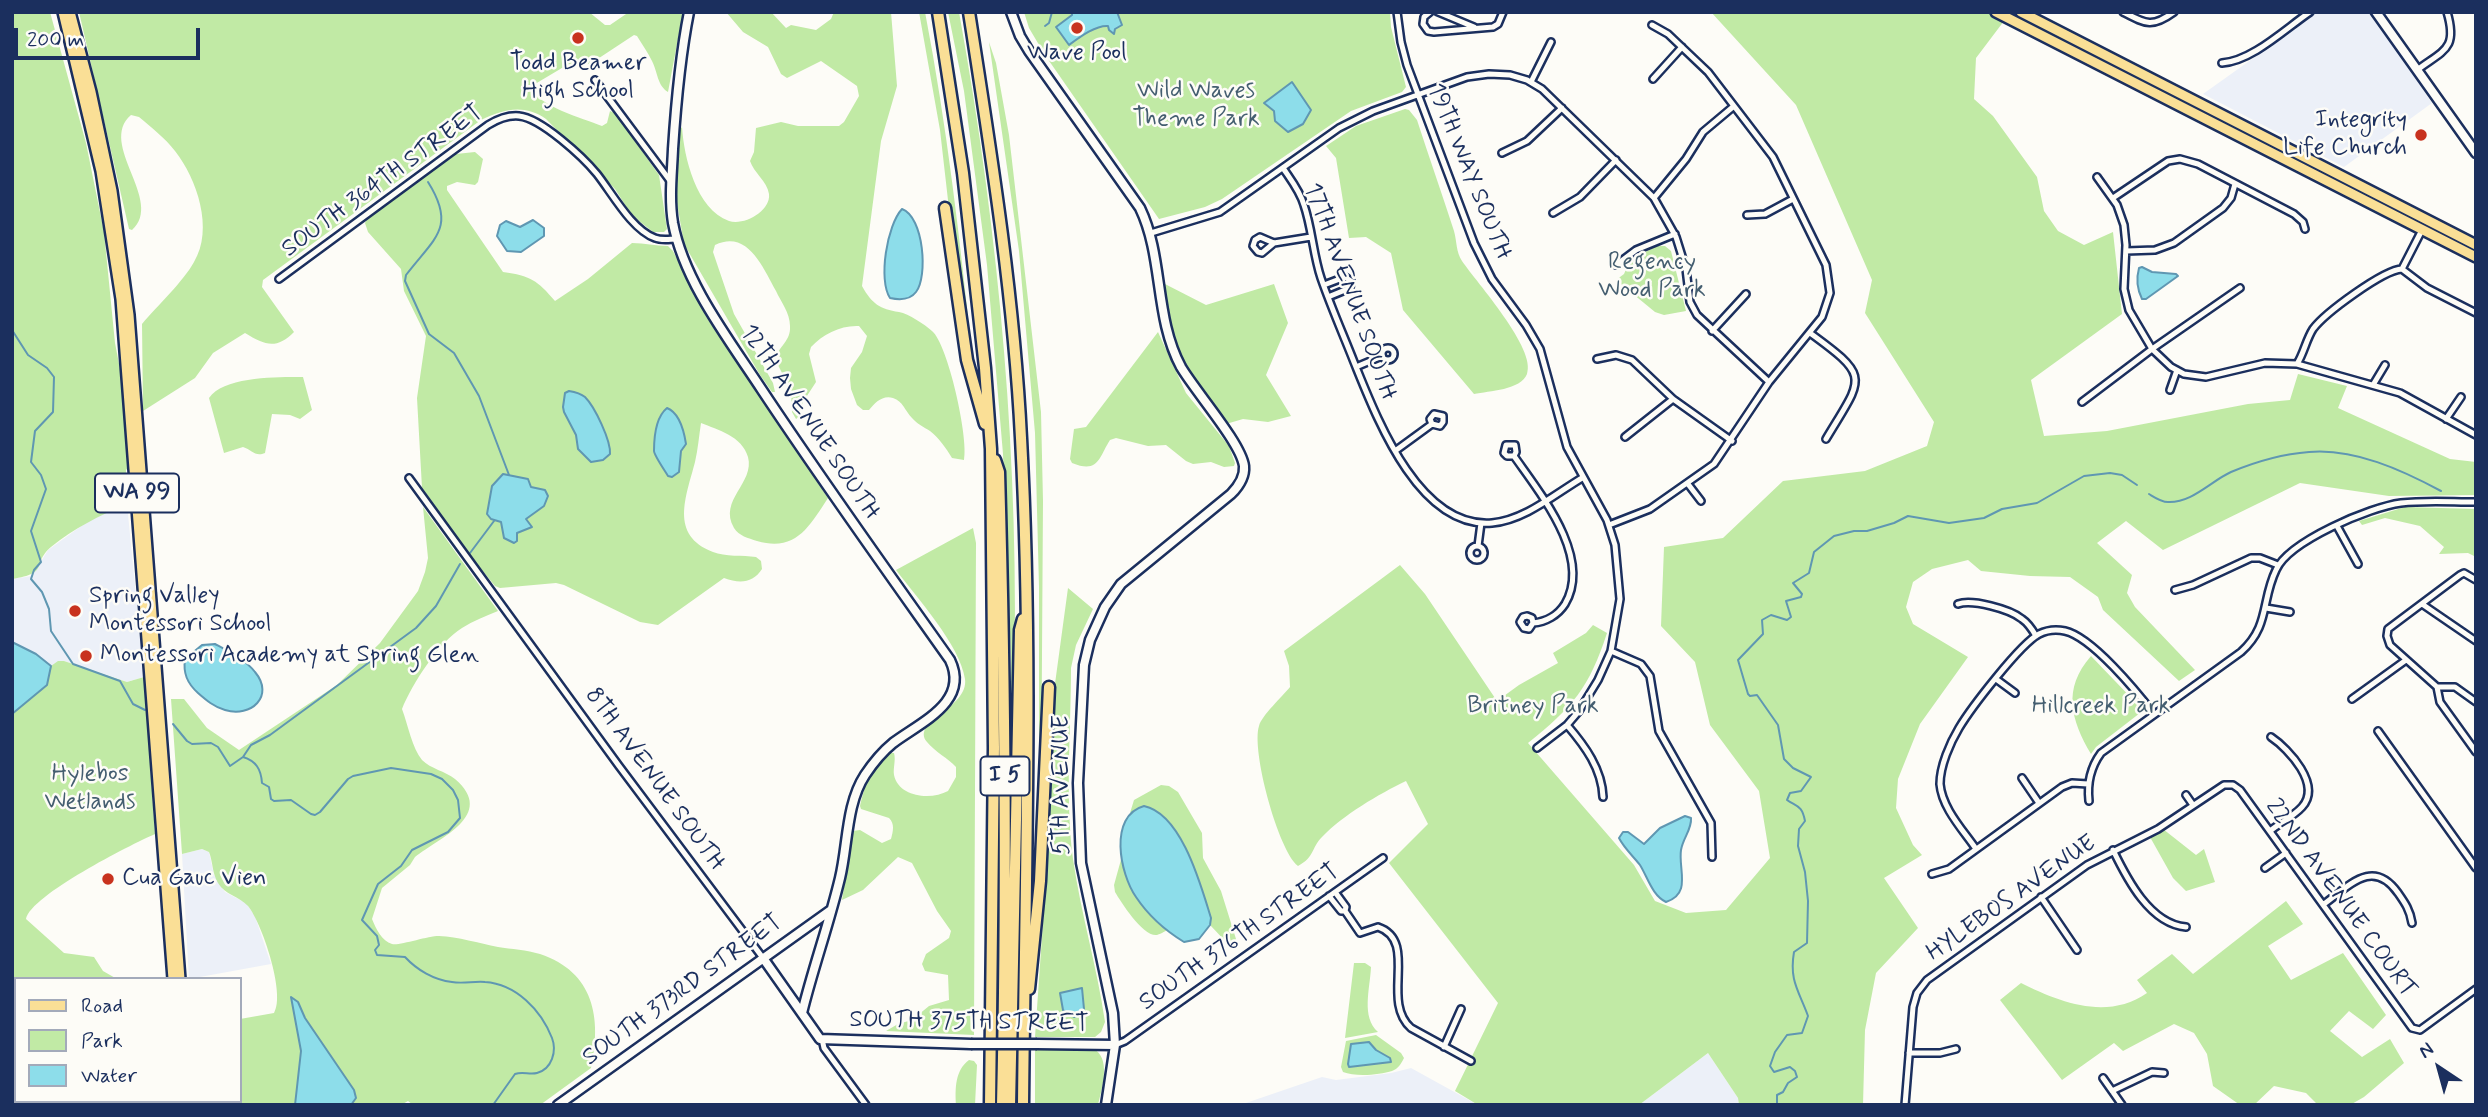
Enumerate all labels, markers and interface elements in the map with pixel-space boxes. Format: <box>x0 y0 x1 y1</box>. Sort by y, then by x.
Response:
scale bar <box>18 14 203 58</box>
marker: Wave Pool <box>1069 20 1085 36</box>
text: 200 m <box>27 26 84 54</box>
marker: Todd Beamer High School <box>570 30 586 46</box>
place label: Wave Pool <box>1027 40 1127 68</box>
place label: Todd Beamer High School <box>510 50 646 106</box>
park label: Wild Waves Theme Park <box>1132 78 1260 134</box>
street label: 19TH WAY SOUTH <box>1419 80 1517 264</box>
street label: SOUTH 364TH STREET <box>277 99 489 265</box>
place label: Integrity Life Church <box>2283 107 2407 163</box>
marker: Integrity Life Church <box>2413 127 2429 143</box>
street label: 17TH AVENUE SOUTH <box>1296 179 1402 405</box>
park label: Regency Wood Park <box>1598 249 1706 305</box>
street label: 12TH AVENUE SOUTH <box>733 320 885 526</box>
road number: WA 99 <box>95 474 179 512</box>
place label: Spring Valley Montessori School <box>89 583 272 639</box>
marker: Spring Valley Montessori School <box>67 603 83 619</box>
place label: Montessori Academy at Spring Glen <box>100 642 479 670</box>
marker: Montessori Academy at Spring Glen <box>78 648 94 664</box>
street label: 8TH AVENUE SOUTH <box>578 683 730 877</box>
park label: Britney Park <box>1467 693 1599 721</box>
park label: Hillcreek Park <box>2032 693 2170 721</box>
street label: 5TH AVENUE <box>1049 715 1077 855</box>
road number: I 5 <box>981 756 1030 796</box>
park label: Hylebos Wetlands <box>44 761 136 817</box>
street label: 22ND AVENUE COURT <box>2258 794 2422 1004</box>
street label: HYLEBOS AVENUE <box>1922 830 2102 968</box>
street label: SOUTH 376TH STREET <box>1134 858 1346 1018</box>
place label: Cua Gauc Vien <box>122 865 267 893</box>
marker: Cua Gauc Vien <box>100 871 116 887</box>
street label: SOUTH 373RD STREET <box>578 909 788 1073</box>
legend <box>14 977 242 1103</box>
text: Road <box>81 992 123 1020</box>
street label: SOUTH 375TH STREET <box>849 1007 1089 1039</box>
text: Park <box>81 1027 123 1055</box>
north arrow <box>2404 1033 2474 1103</box>
text: N <box>2414 1037 2439 1064</box>
text: Water <box>81 1062 137 1090</box>

